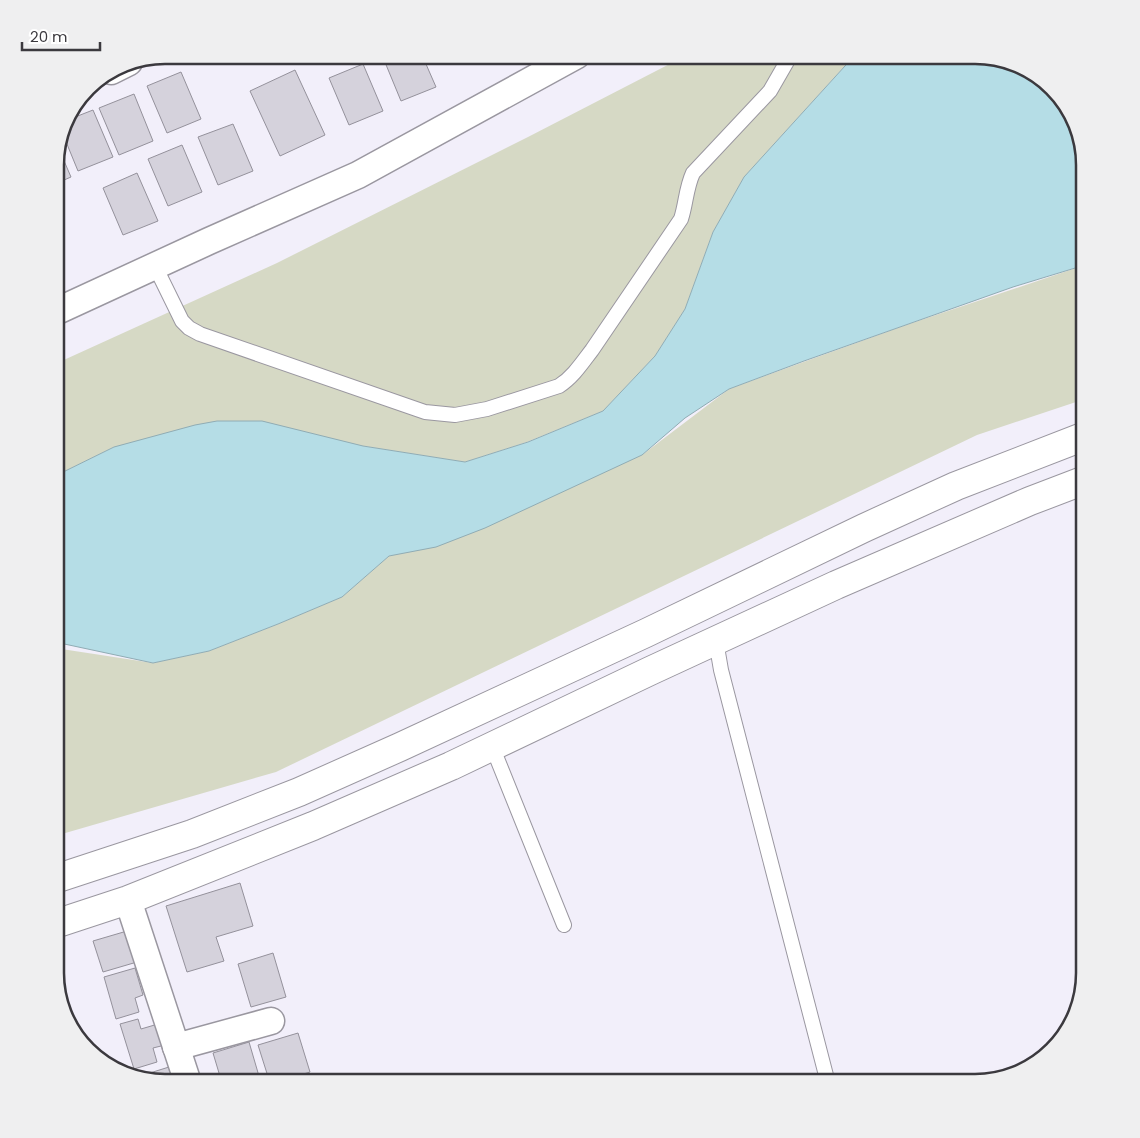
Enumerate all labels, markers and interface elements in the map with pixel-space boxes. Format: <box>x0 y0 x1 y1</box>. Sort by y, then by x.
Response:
scale bar <box>22 20 100 52</box>
text: 20 m <box>30 26 68 47</box>

